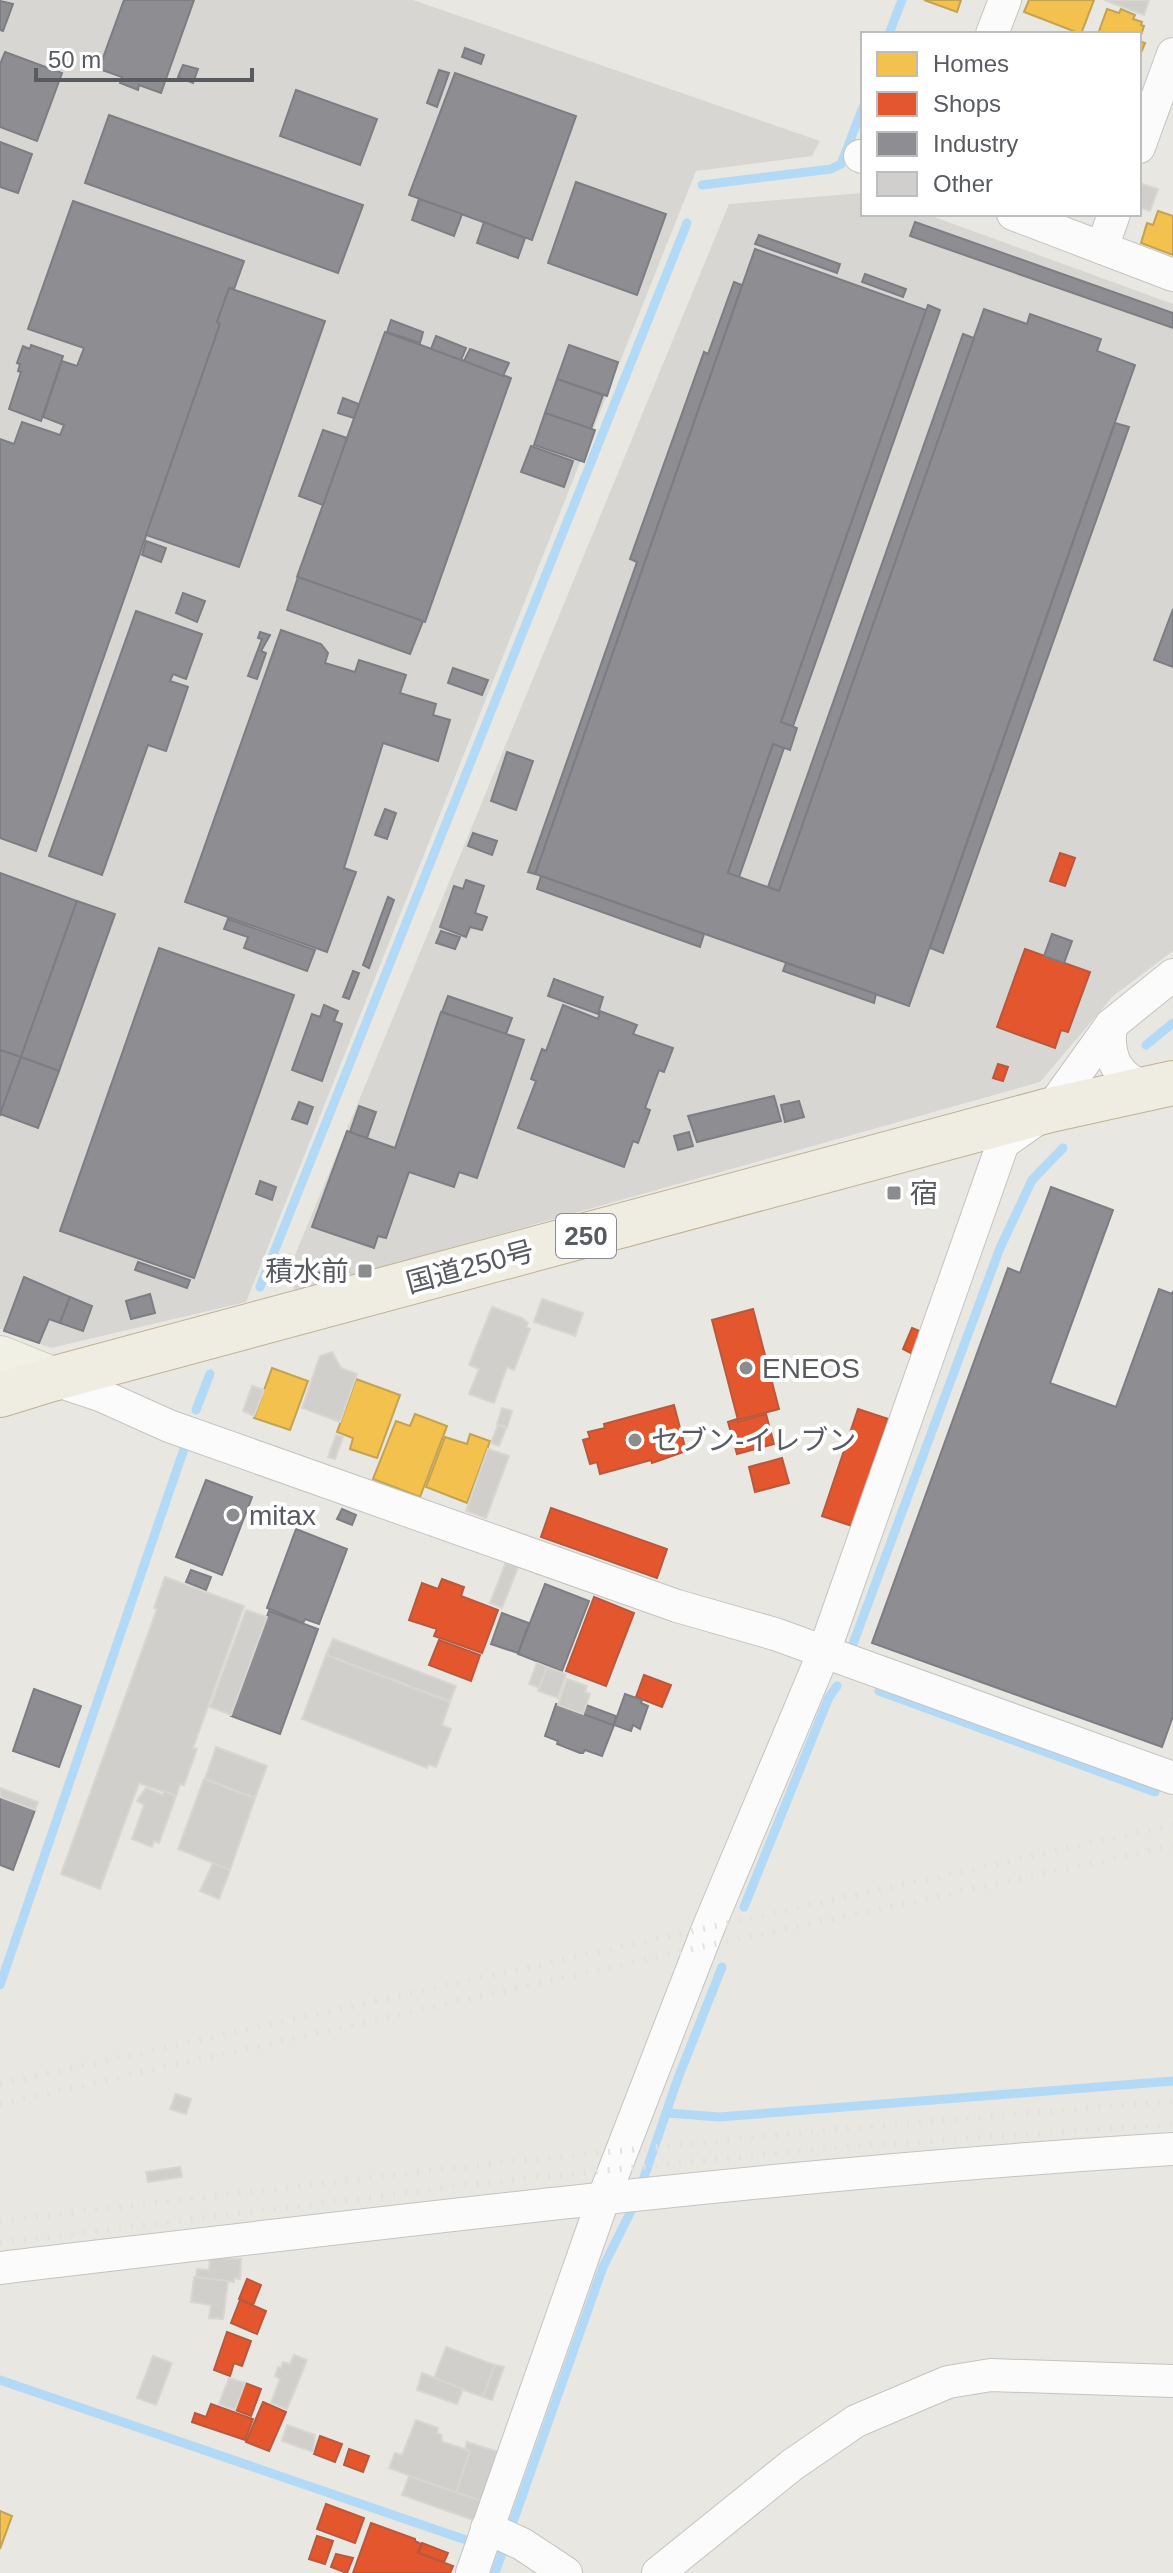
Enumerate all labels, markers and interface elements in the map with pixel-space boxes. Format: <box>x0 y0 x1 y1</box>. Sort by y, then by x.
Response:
scale bar <box>36 32 252 82</box>
legend <box>861 32 1141 216</box>
text: 50 m <box>48 46 101 73</box>
text: Homes <box>933 50 1009 77</box>
text: Shops <box>933 90 1001 117</box>
text: Industry <box>933 130 1018 157</box>
text: Other <box>933 170 993 197</box>
place label: 宿 <box>910 1178 938 1209</box>
marker: 宿 <box>885 1184 903 1202</box>
road number: 250 <box>556 1214 616 1258</box>
street label: 国道250号 <box>403 1235 537 1299</box>
place label: 積水前 <box>265 1256 349 1287</box>
marker: 積水前 <box>356 1262 374 1280</box>
place label: ENEOS <box>762 1353 860 1384</box>
marker: ENEOS <box>737 1359 755 1377</box>
place label: セブン-イレブン <box>651 1425 856 1456</box>
marker: セブン-イレブン <box>626 1431 644 1449</box>
place label: mitax <box>249 1500 316 1531</box>
marker: mitax <box>224 1506 242 1524</box>

